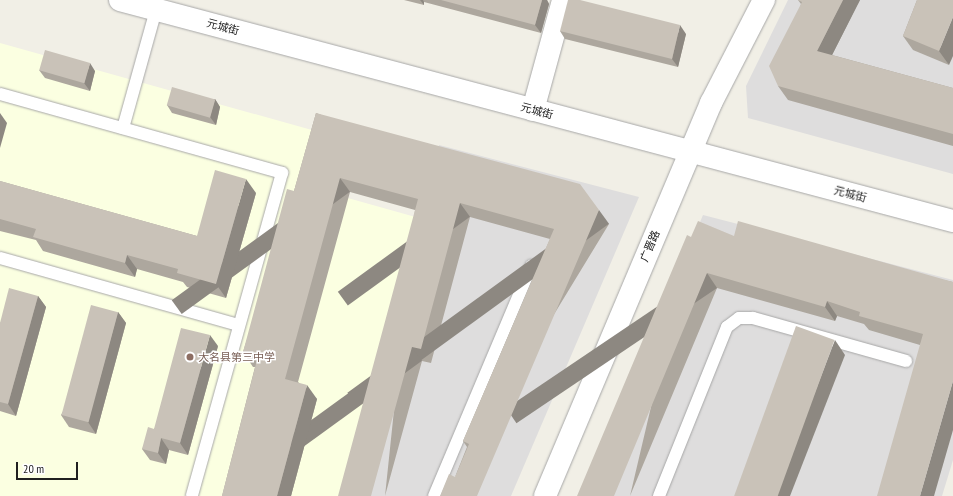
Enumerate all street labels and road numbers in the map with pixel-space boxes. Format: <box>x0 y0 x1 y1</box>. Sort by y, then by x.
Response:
street label: 元城街 <box>205 16 241 38</box>
street label: 元城街 <box>519 100 555 122</box>
street label: 元城街 <box>832 183 868 205</box>
street label: 广晋路 <box>637 228 663 264</box>

